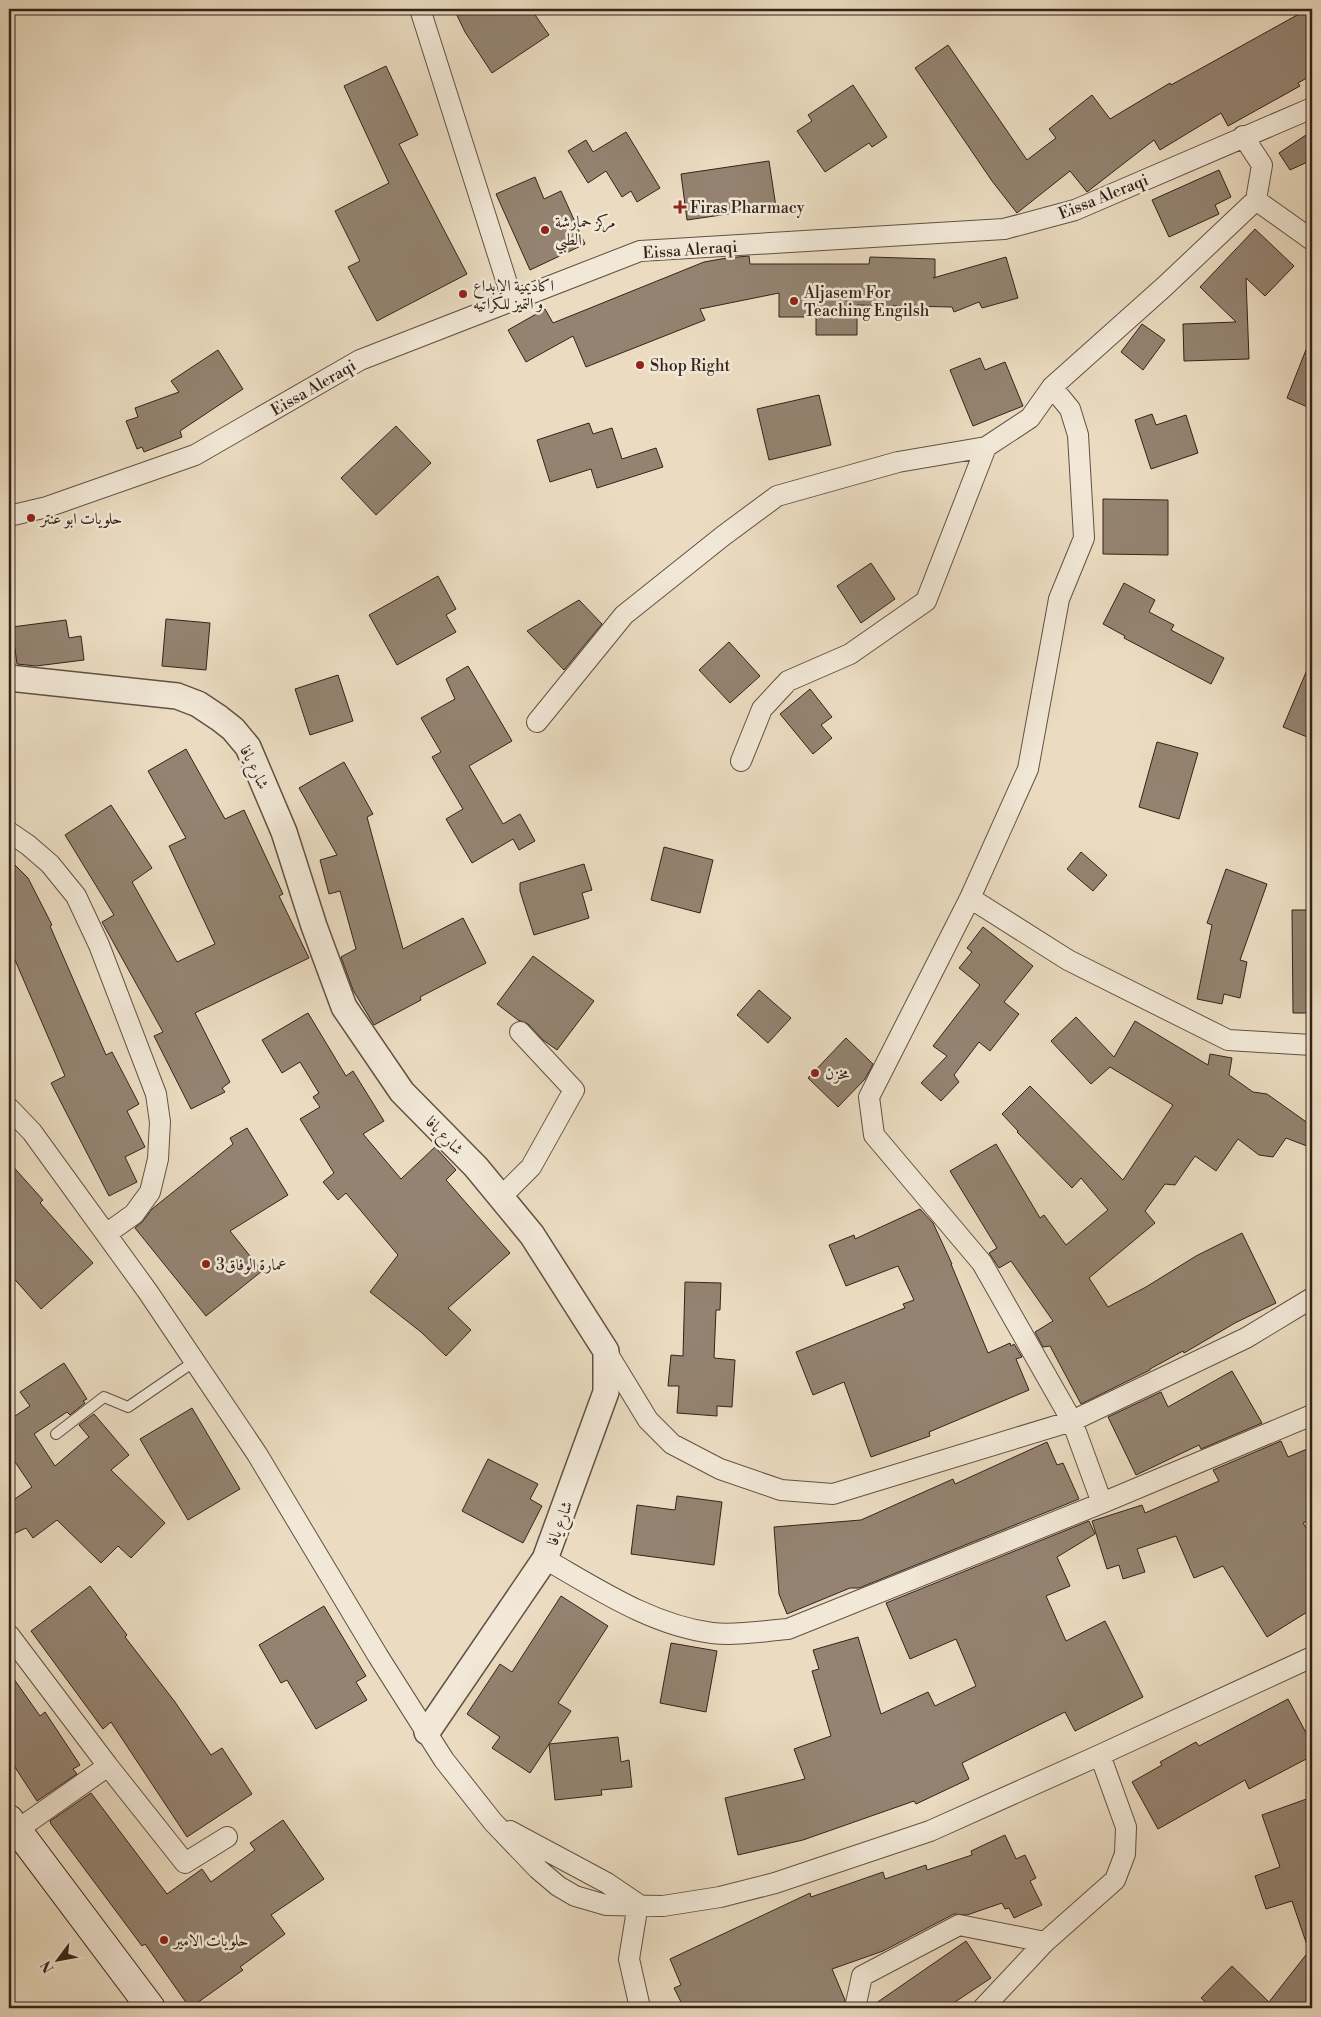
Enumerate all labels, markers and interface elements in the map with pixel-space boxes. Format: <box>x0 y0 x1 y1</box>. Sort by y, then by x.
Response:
street label: Eissa Aleraqi <box>1056 170 1151 224</box>
place label: Firas Pharmacy <box>690 198 805 218</box>
marker: Firas Pharmacy <box>674 201 686 213</box>
place label: مركز حمارشة الطبي <box>555 212 616 255</box>
marker: مركز حمارشة الطبي <box>539 224 551 236</box>
street label: Eissa Aleraqi <box>642 237 738 263</box>
place label: اكاديمية الإبداع و التميز للكراتيه <box>473 276 554 314</box>
place label: Aljasem For Teaching Engilsh <box>803 283 930 321</box>
marker: اكاديمية الإبداع و التميز للكراتيه <box>457 288 469 300</box>
marker: Aljasem For Teaching Engilsh <box>788 295 800 307</box>
street label: Eissa Aleraqi <box>267 355 360 420</box>
place label: Shop Right <box>650 356 730 376</box>
marker: Shop Right <box>634 359 646 371</box>
place label: حلويات ابو عنتر <box>39 509 122 529</box>
marker: حلويات ابو عنتر <box>25 512 37 524</box>
street label: شارع يافا <box>232 742 273 794</box>
place label: مخزن <box>825 1064 850 1084</box>
marker: مخزن <box>809 1067 821 1079</box>
street label: شارع يافا <box>419 1112 468 1161</box>
place label: عمارة الوفاق3 <box>216 1255 287 1275</box>
marker: عمارة الوفاق3 <box>200 1258 212 1270</box>
street label: شارع يافا <box>543 1498 580 1549</box>
place label: حلويات الامير <box>172 1931 248 1951</box>
north arrow <box>32 1934 82 1984</box>
marker: حلويات الامير <box>158 1934 170 1946</box>
text: N <box>37 1957 58 1976</box>

